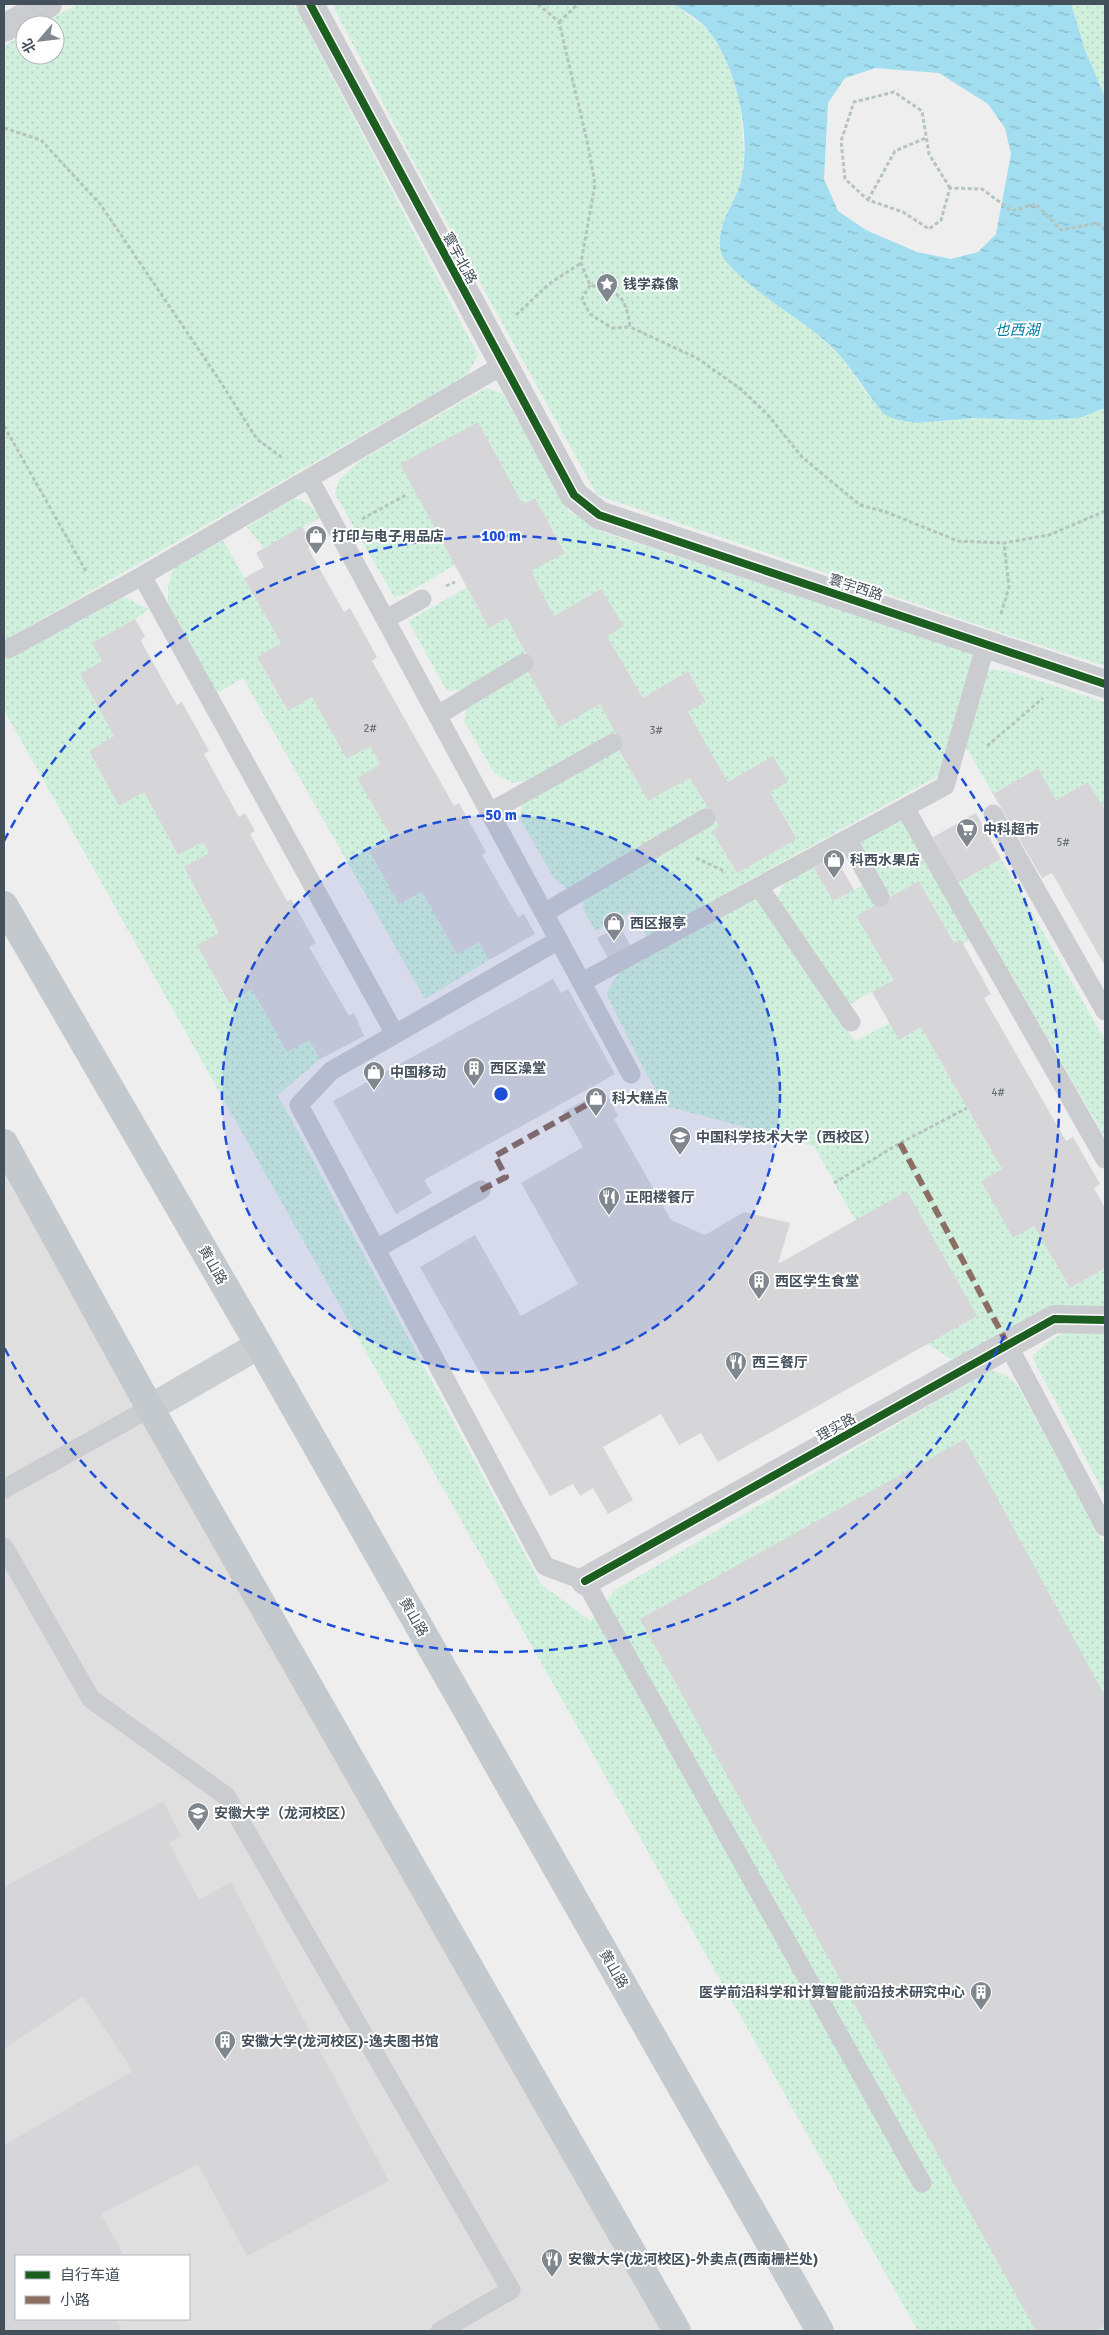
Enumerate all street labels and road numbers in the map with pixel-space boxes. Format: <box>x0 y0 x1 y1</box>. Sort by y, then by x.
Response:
street label: 寰宇北路 <box>439 230 480 287</box>
street label: 寰宇西路 <box>827 571 885 604</box>
street label: 黄山路 <box>195 1243 230 1288</box>
street label: 理实路 <box>814 1410 859 1445</box>
street label: 黄山路 <box>396 1595 431 1640</box>
street label: 黄山路 <box>596 1947 631 1992</box>

